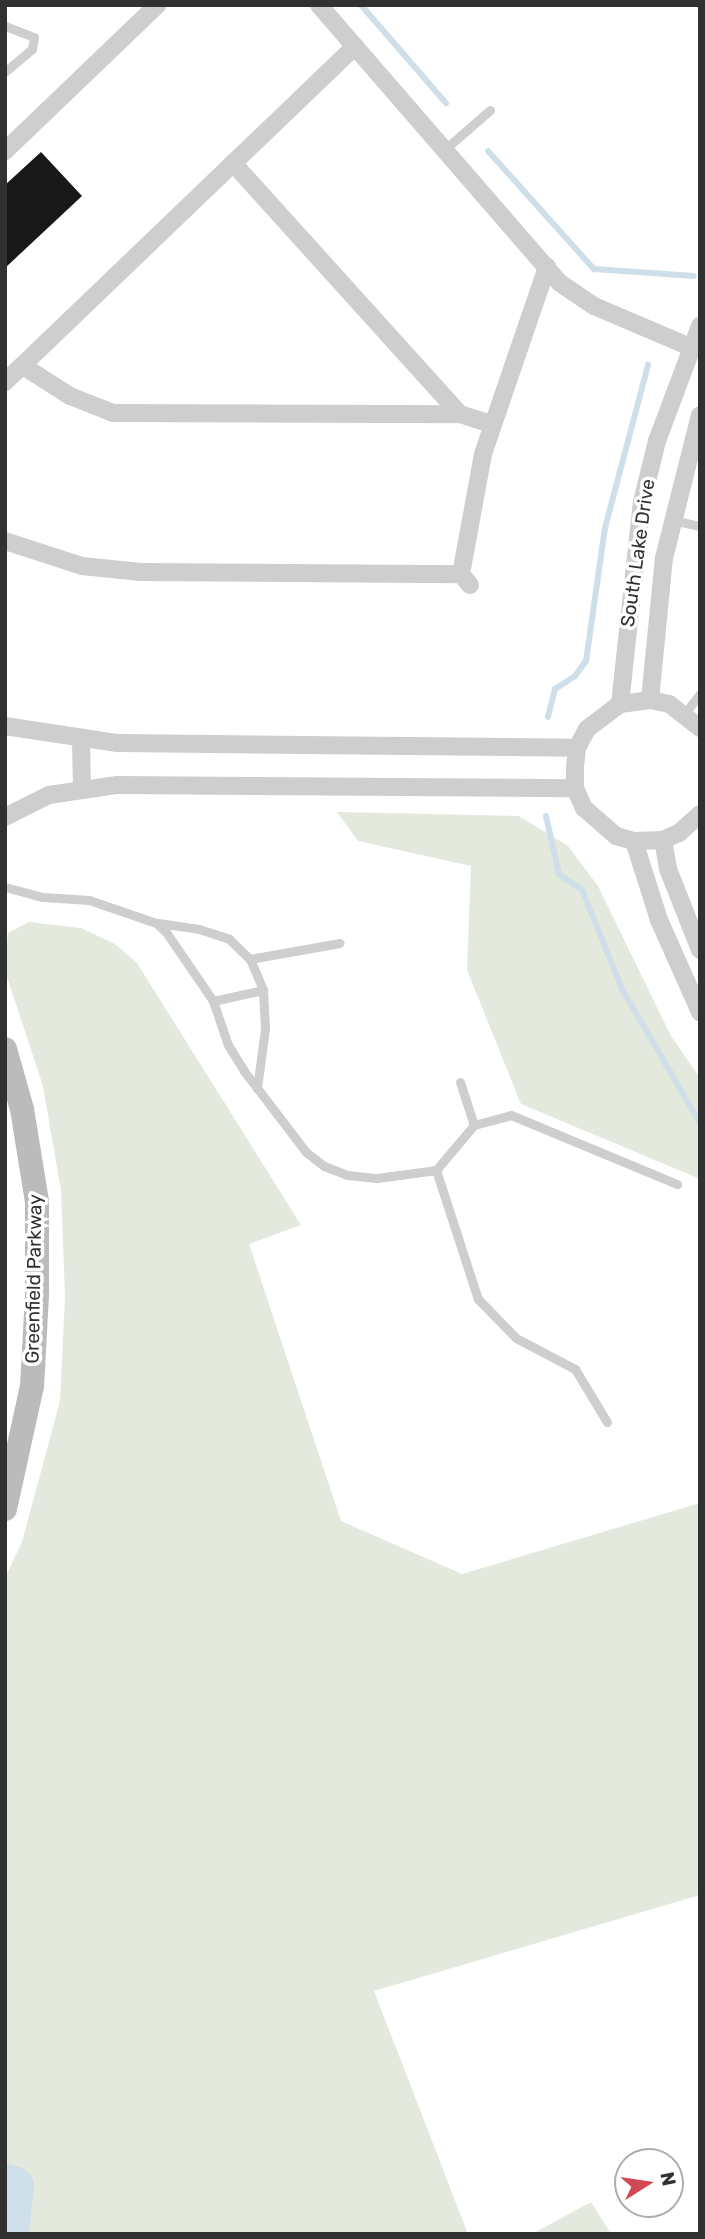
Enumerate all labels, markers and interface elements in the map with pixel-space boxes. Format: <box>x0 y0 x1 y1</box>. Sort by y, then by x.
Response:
street label: South Lake Drive <box>616 477 660 629</box>
street label: Greenfield Parkway <box>21 1194 47 1364</box>
north arrow <box>614 2148 684 2218</box>
text: N <box>655 2170 681 2188</box>

